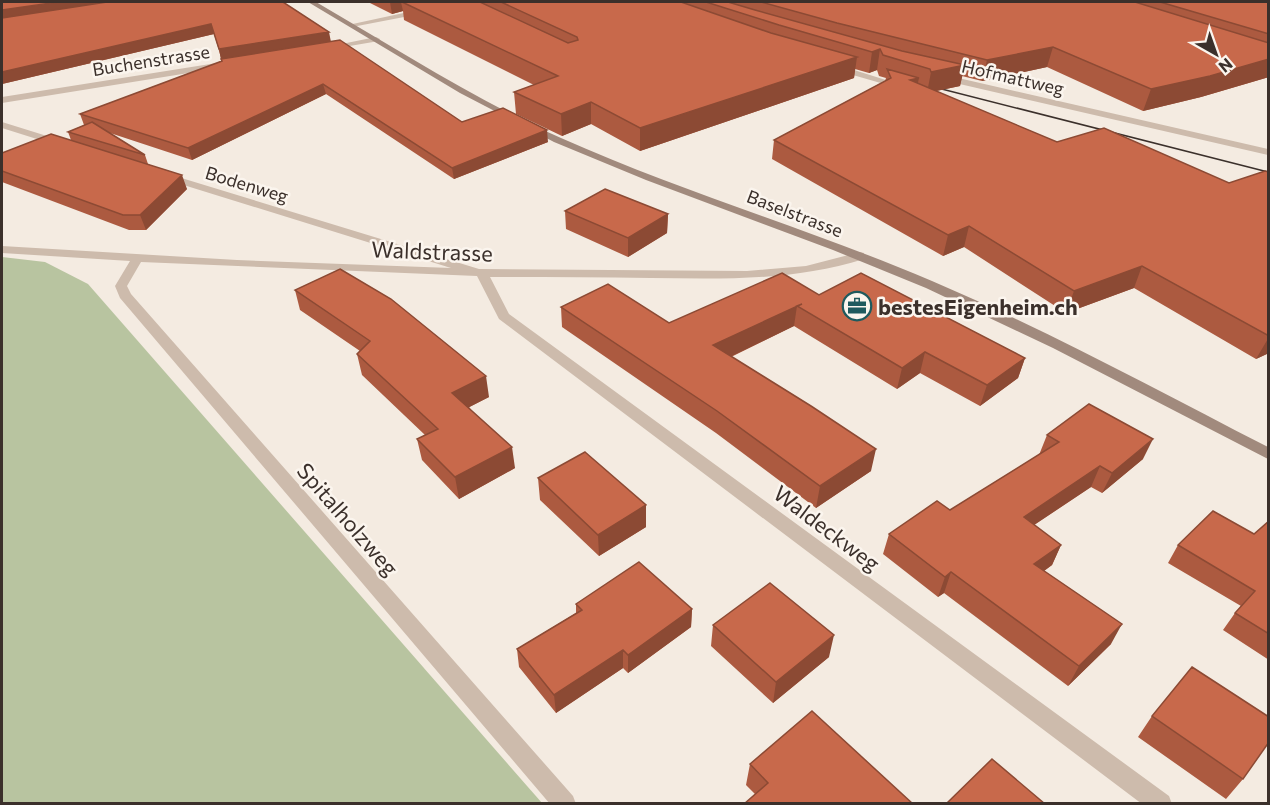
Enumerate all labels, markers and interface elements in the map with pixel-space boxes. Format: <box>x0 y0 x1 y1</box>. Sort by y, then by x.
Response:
north arrow <box>1186 24 1246 84</box>
street label: Buchenstrasse <box>91 40 211 80</box>
street label: Hofmattweg <box>960 55 1067 100</box>
text: N <box>1215 55 1237 77</box>
street label: Bodenweg <box>203 161 291 207</box>
street label: Baselstrasse <box>744 185 846 241</box>
street label: Waldstrasse <box>371 235 493 267</box>
office icon: bestesEigenheim.ch <box>841 290 873 322</box>
place label: bestesEigenheim.ch <box>878 293 1078 320</box>
street label: Spitalholzweg <box>292 457 404 581</box>
street label: Waldeckweg <box>768 479 886 577</box>

